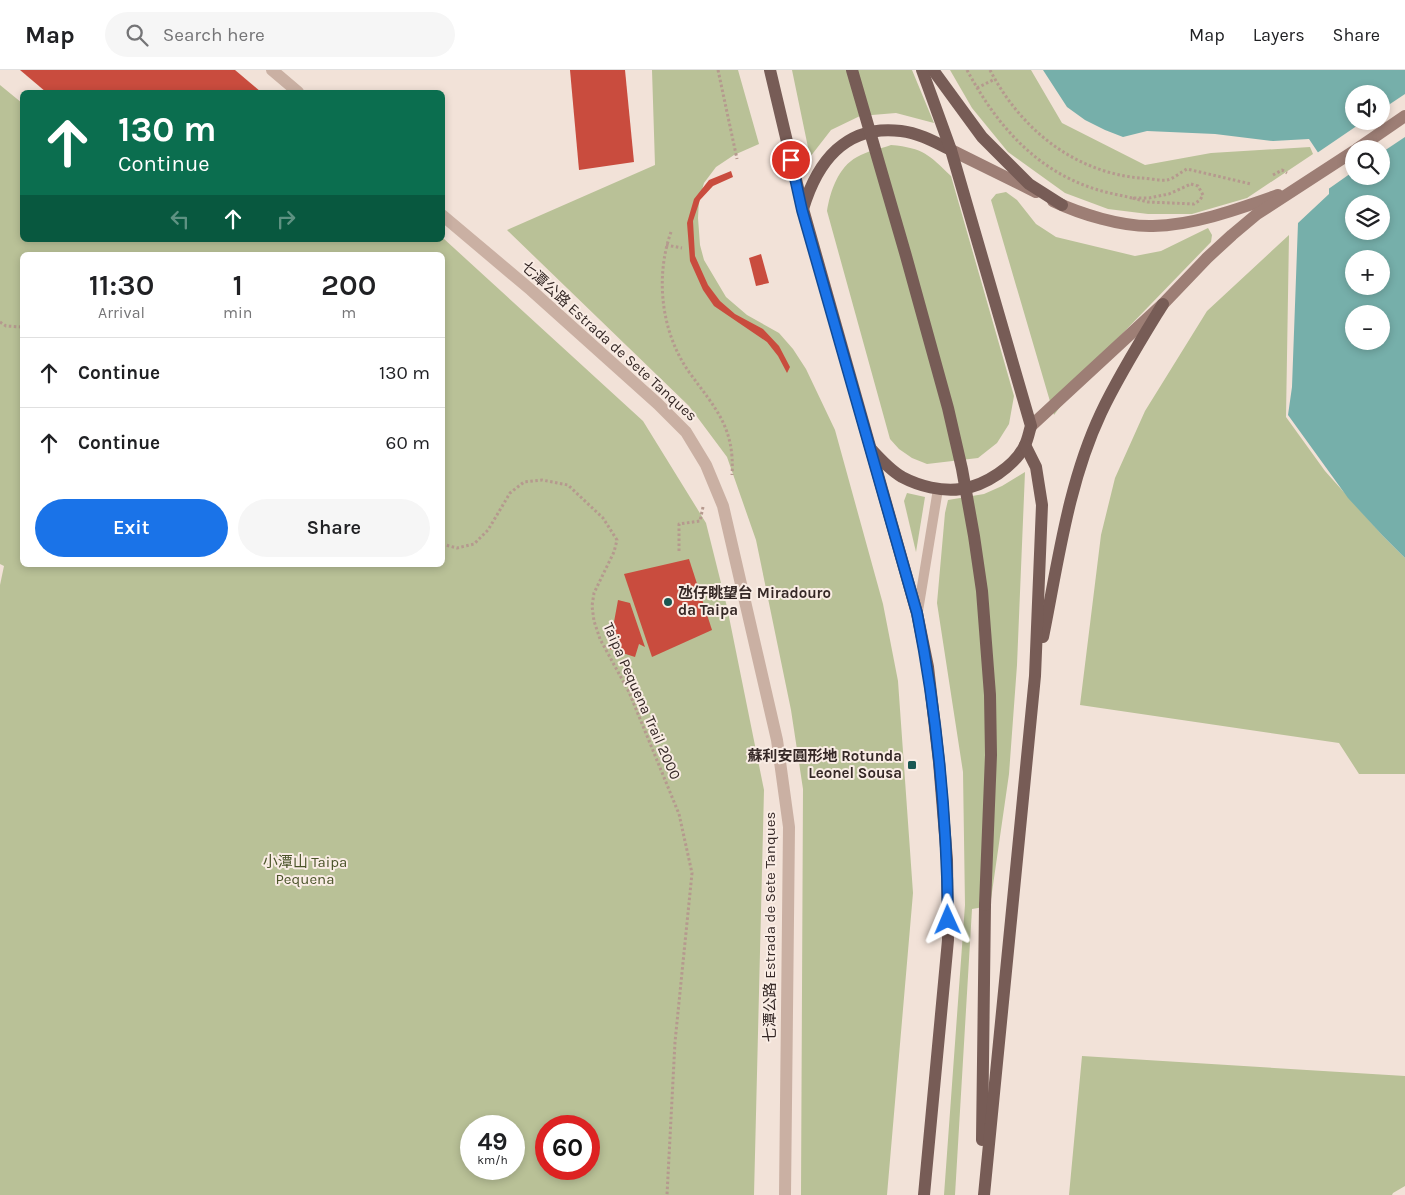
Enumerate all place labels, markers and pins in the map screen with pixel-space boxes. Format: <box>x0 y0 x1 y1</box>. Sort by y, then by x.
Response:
pin <box>770 139 812 181</box>
place label: 氹仔眺望台 Miradouro da Taipa <box>678 584 831 619</box>
marker: 氹仔眺望台 Miradouro da Taipa <box>662 596 674 608</box>
place label: 蘇利安圓形地 Rotunda Leonel Sousa <box>747 747 902 782</box>
marker: 蘇利安圓形地 Rotunda Leonel Sousa <box>906 759 918 771</box>

